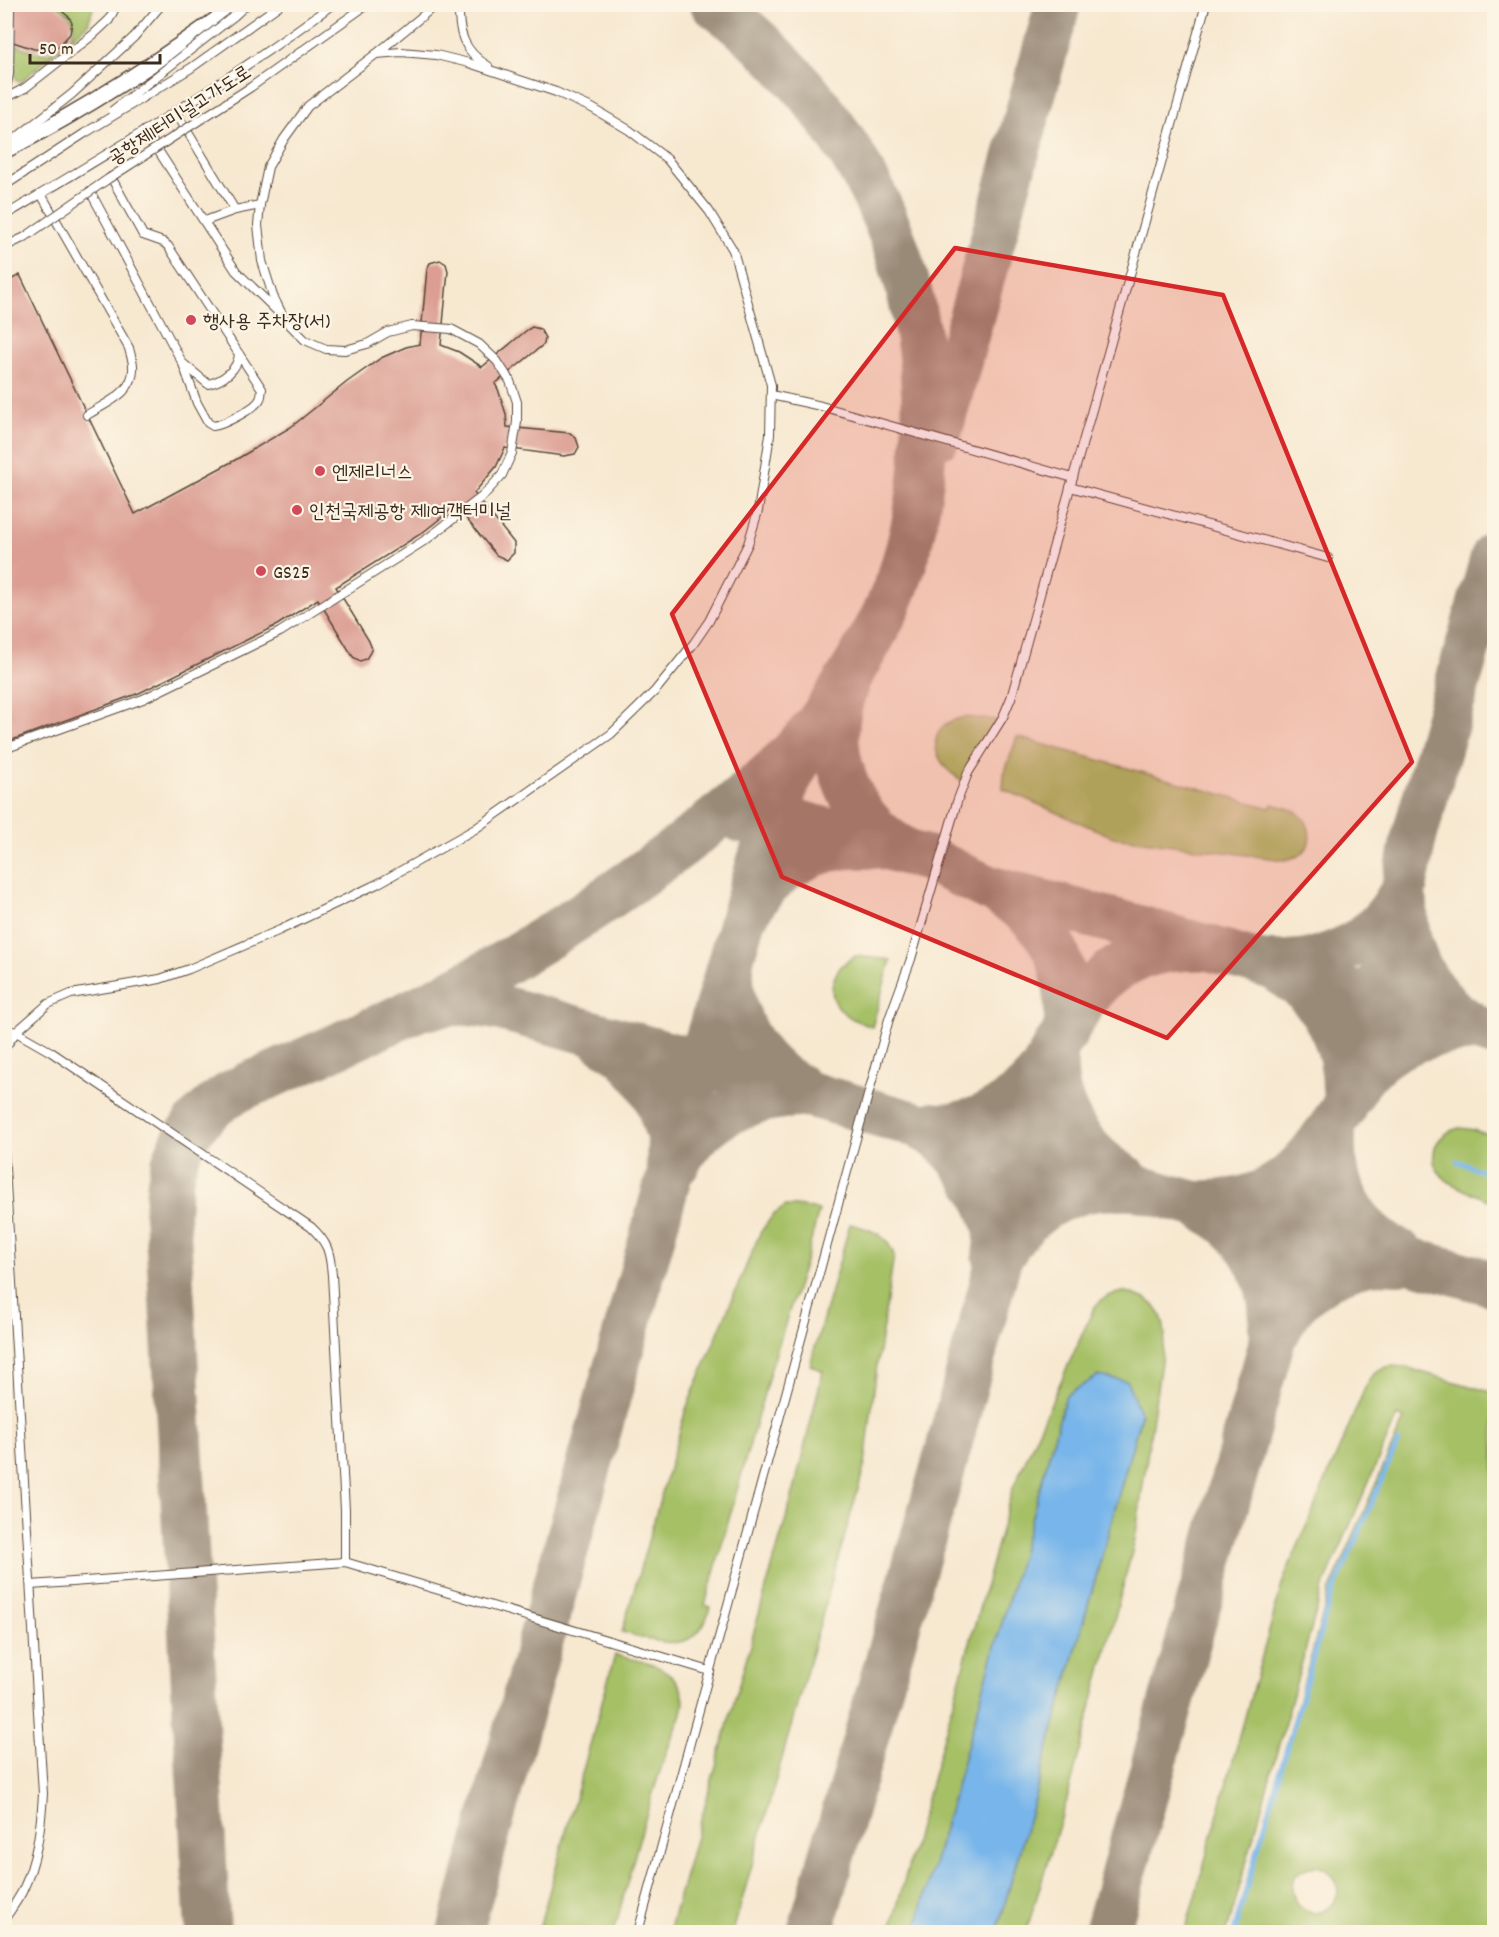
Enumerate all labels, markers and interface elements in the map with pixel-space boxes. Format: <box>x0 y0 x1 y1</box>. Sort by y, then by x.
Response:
scale bar <box>30 27 160 65</box>
text: 50 m <box>39 38 74 63</box>
street label: 공항제1터미널고가도로 <box>104 60 258 173</box>
place label: 행사용 주차장(서) <box>203 309 330 337</box>
marker: 행사용 주차장(서) <box>184 313 198 327</box>
place label: 엔제리너스 <box>332 460 412 488</box>
marker: 엔제리너스 <box>313 464 327 478</box>
place label: 인천국제공항 제1여객터미널 <box>309 499 511 527</box>
marker: 인천국제공항 제1여객터미널 <box>290 503 304 517</box>
place label: GS25 <box>273 560 310 588</box>
marker: GS25 <box>254 564 268 578</box>

